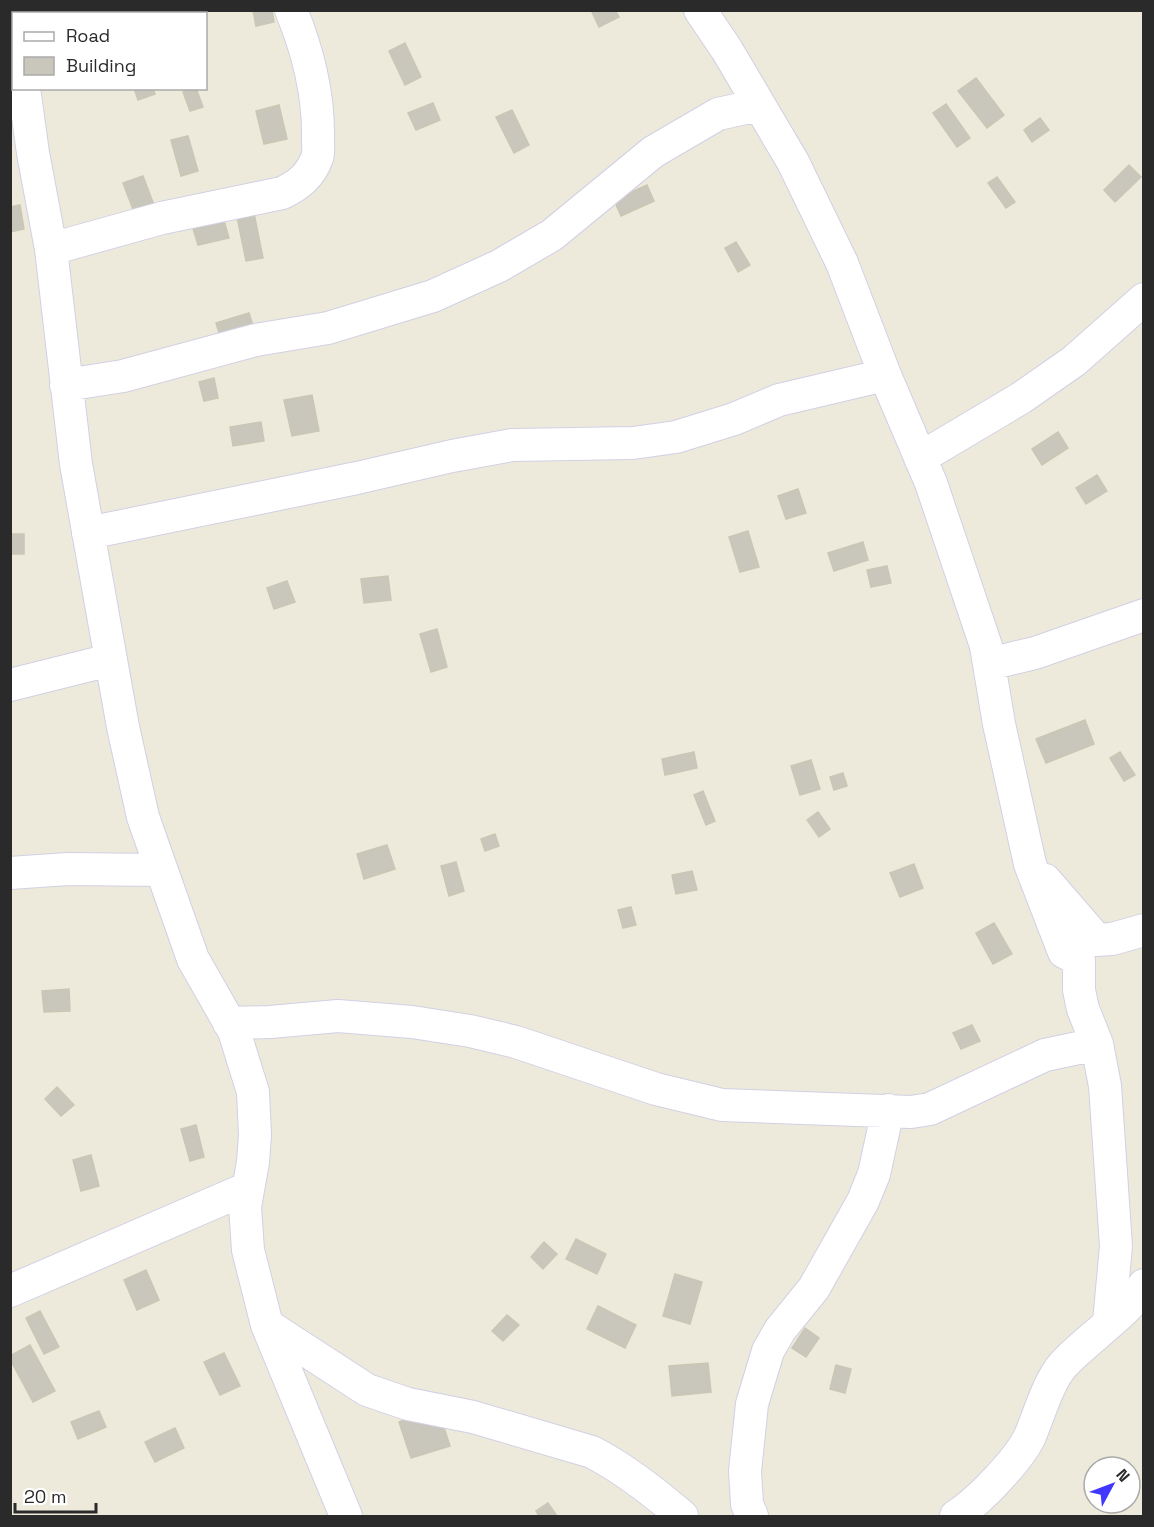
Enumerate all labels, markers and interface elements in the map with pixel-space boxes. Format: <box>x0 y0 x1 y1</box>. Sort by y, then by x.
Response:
legend <box>12 12 207 90</box>
text: Road <box>66 24 110 47</box>
text: Building <box>66 54 136 77</box>
north arrow <box>1082 1455 1142 1515</box>
text: N <box>1111 1465 1134 1486</box>
scale bar <box>15 1476 96 1514</box>
text: 20 m <box>24 1485 67 1508</box>

